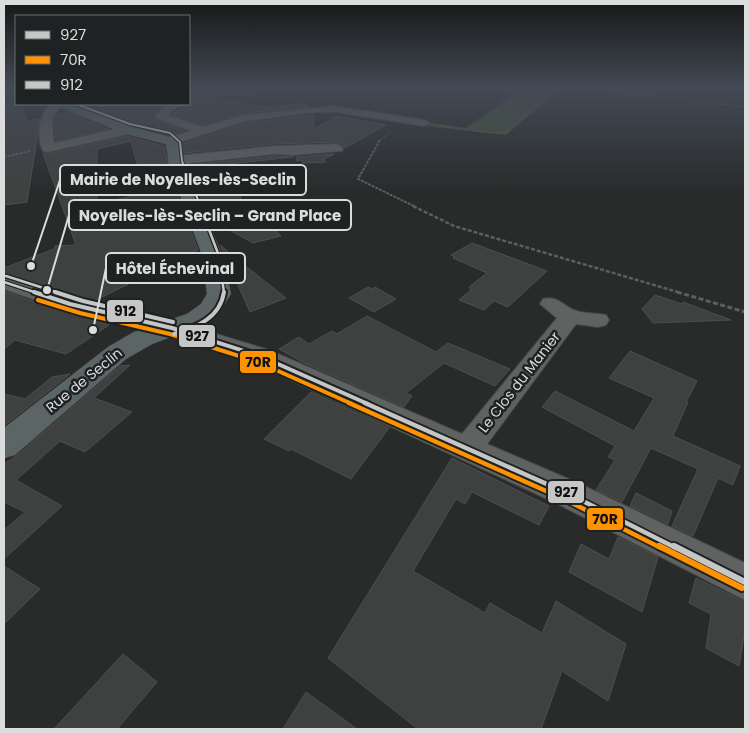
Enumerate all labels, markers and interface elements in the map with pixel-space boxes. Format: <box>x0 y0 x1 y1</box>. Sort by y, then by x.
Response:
legend <box>15 15 190 105</box>
text: 927 <box>60 24 86 45</box>
text: 70R <box>60 49 87 70</box>
text: 912 <box>60 74 83 95</box>
callout: Mairie de Noyelles-lès-Seclin <box>60 165 306 195</box>
text: Mairie de Noyelles-lès-Seclin <box>70 169 296 190</box>
callout: Noyelles-lès-Seclin – Grand Place <box>69 200 351 230</box>
text: Noyelles-lès-Seclin – Grand Place <box>79 205 341 226</box>
callout: Hôtel Échevinal <box>106 253 245 283</box>
text: Hôtel Échevinal <box>116 258 234 279</box>
line badge: 912 <box>106 299 144 323</box>
text: 912 <box>114 301 136 321</box>
line badge: 927 <box>178 324 216 348</box>
text: 927 <box>185 326 210 346</box>
street label: Le Clos du Manier <box>473 327 565 437</box>
street label: Rue de Seclin <box>42 343 126 417</box>
line badge: 70R <box>239 350 277 374</box>
text: 70R <box>245 352 271 372</box>
line badge: 927 <box>547 480 585 504</box>
text: 927 <box>554 482 579 502</box>
line badge: 70R <box>586 507 624 531</box>
text: 70R <box>592 509 618 529</box>

